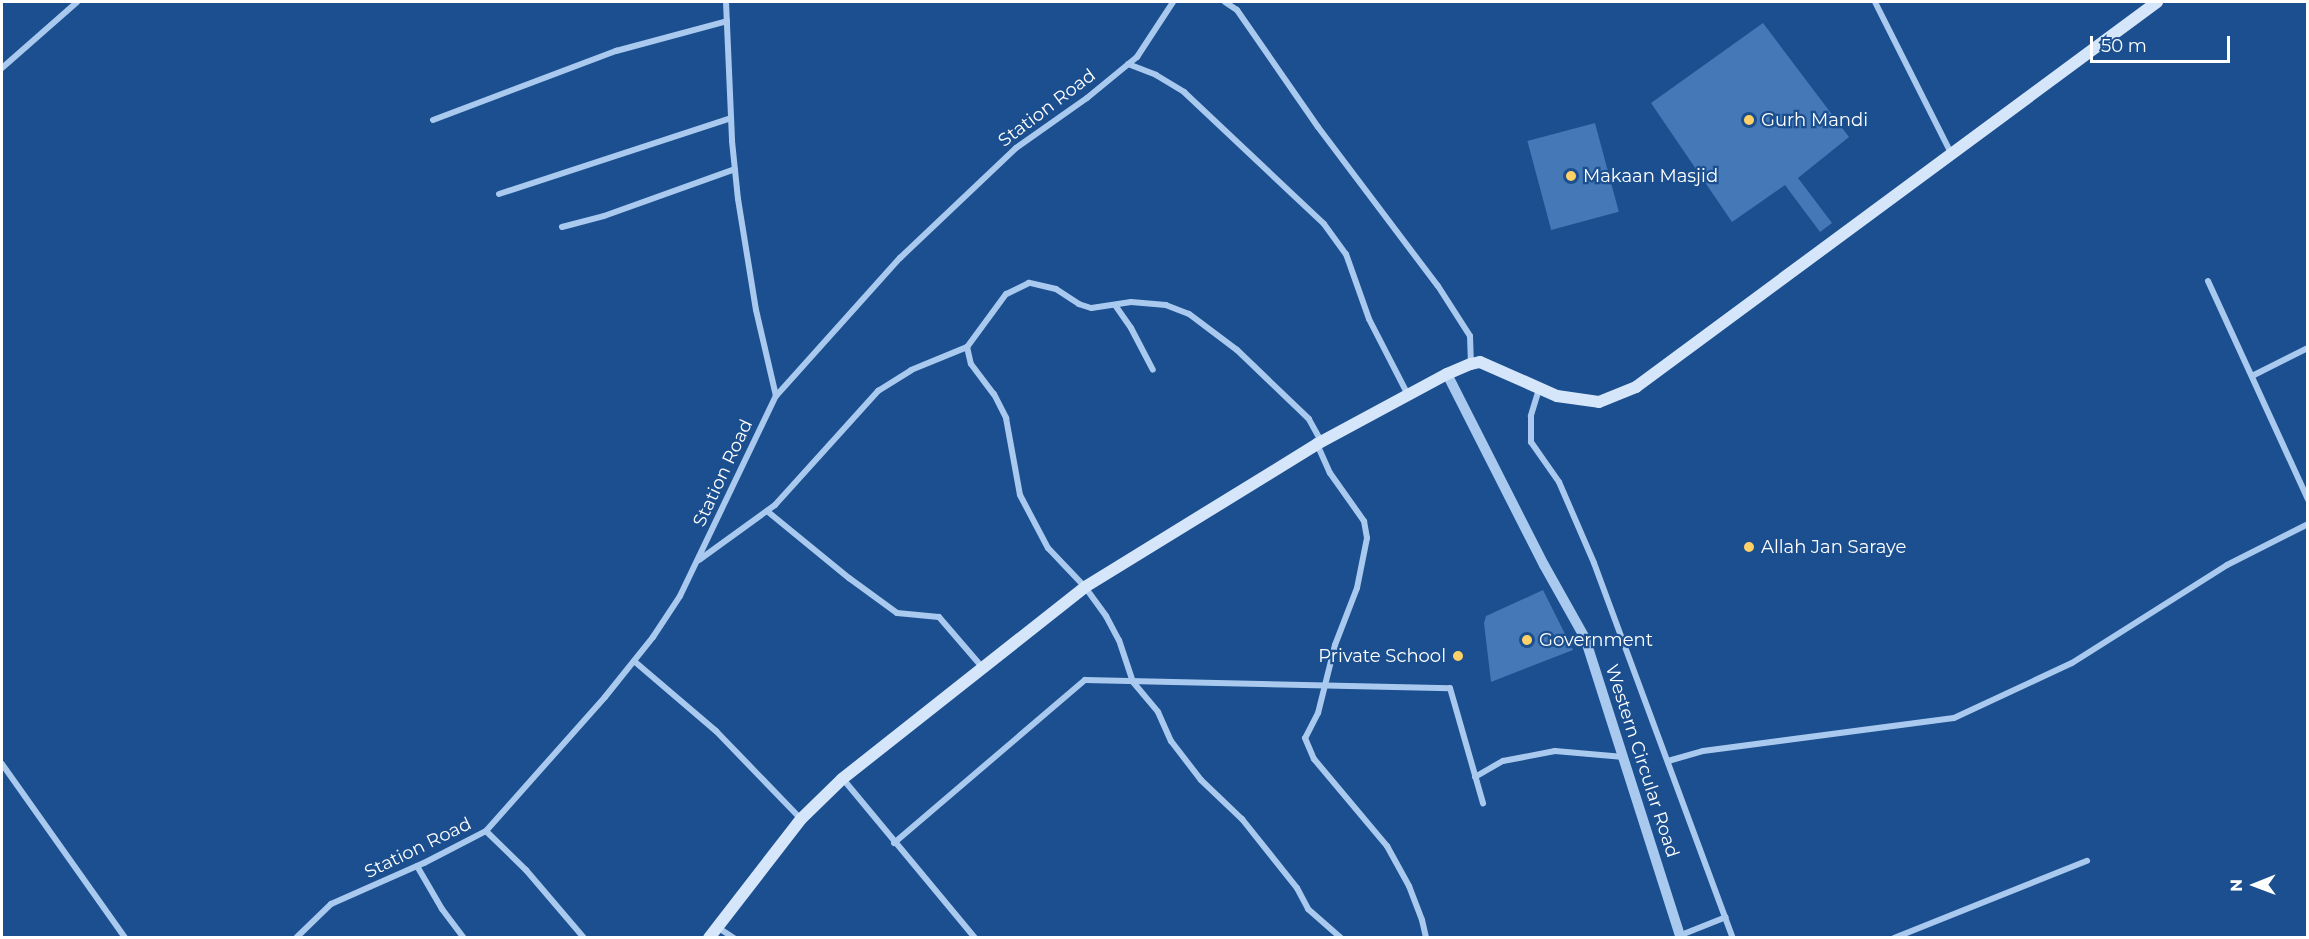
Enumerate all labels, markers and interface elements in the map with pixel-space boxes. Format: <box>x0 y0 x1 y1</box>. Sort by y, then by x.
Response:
scale bar <box>2093 24 2232 62</box>
text: 50 m <box>2101 35 2147 57</box>
street label: Station Road <box>994 64 1100 152</box>
place label: Gurh Mandi <box>1761 109 1868 131</box>
marker: Gurh Mandi <box>1742 113 1756 127</box>
place label: Makaan Masjid <box>1583 165 1718 187</box>
marker: Makaan Masjid <box>1564 169 1578 183</box>
street label: Station Road <box>689 416 757 530</box>
place label: Allah Jan Saraye <box>1761 536 1906 558</box>
marker: Allah Jan Saraye <box>1742 540 1756 554</box>
place label: Government <box>1539 629 1653 651</box>
marker: Government <box>1520 633 1534 647</box>
place label: Private School <box>1318 645 1446 667</box>
marker: Private School <box>1451 649 1465 663</box>
street label: Western Circular Road <box>1601 662 1683 860</box>
street label: Station Road <box>361 813 475 883</box>
north arrow <box>2225 855 2285 915</box>
text: N <box>2227 879 2246 892</box>

